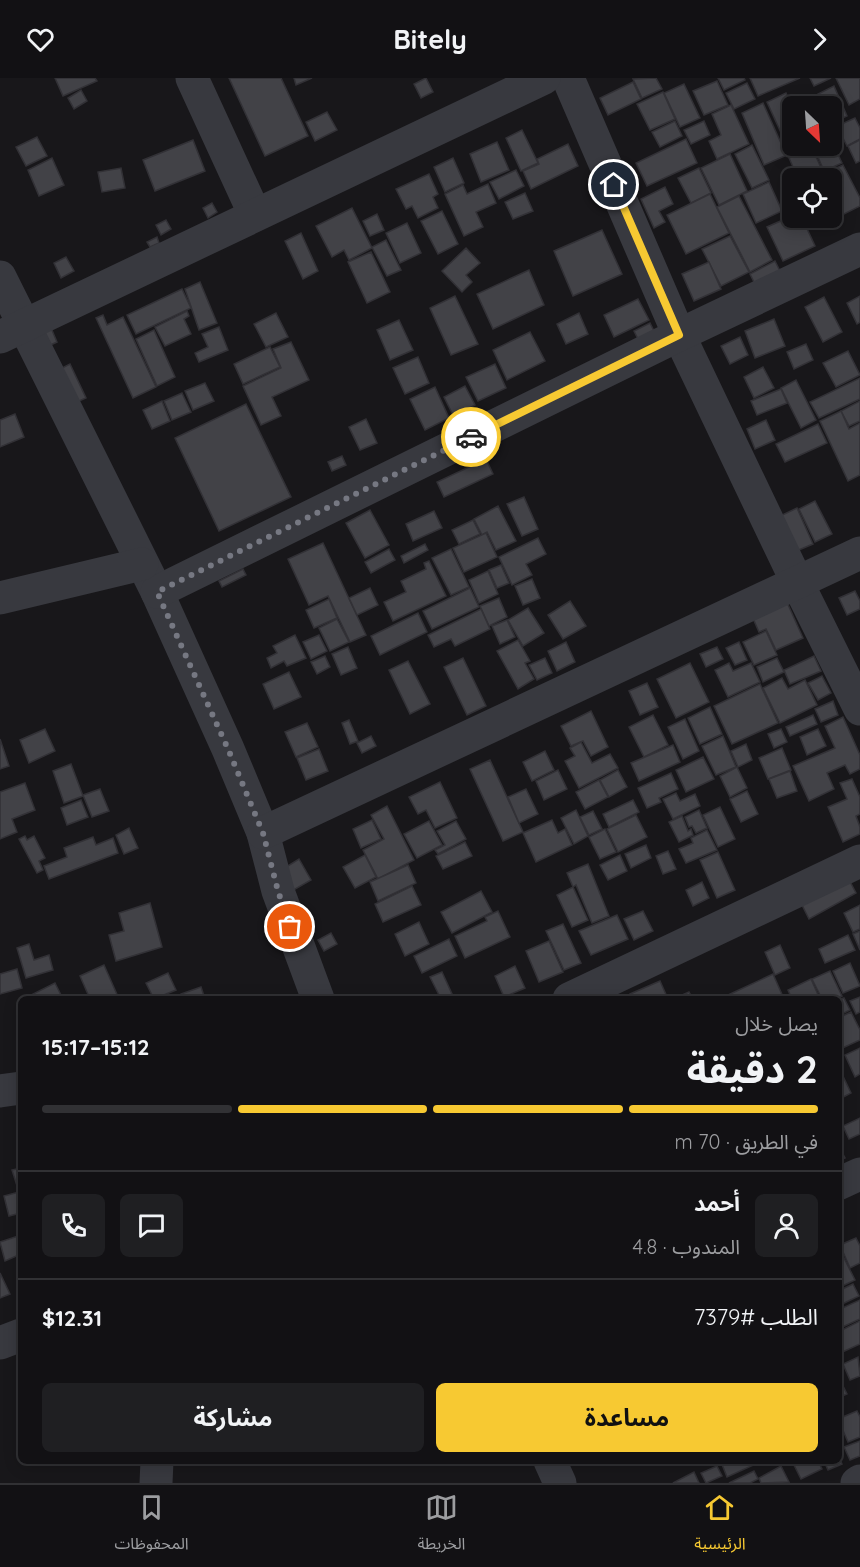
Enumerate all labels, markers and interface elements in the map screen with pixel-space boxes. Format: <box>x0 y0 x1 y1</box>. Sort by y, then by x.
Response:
text: Bitely <box>393 22 467 56</box>
icon: heart <box>24 23 57 56</box>
icon: forward <box>803 23 836 56</box>
north arrow <box>782 96 842 156</box>
map controls <box>782 96 842 228</box>
pin <box>588 159 639 210</box>
icon: home <box>597 168 630 201</box>
button: locate <box>782 168 842 228</box>
courier <box>441 407 501 467</box>
icon: car <box>455 421 488 454</box>
pin <box>264 901 315 952</box>
icon: bag <box>273 910 306 943</box>
text: يصل خلال <box>735 1011 818 1036</box>
text: 15:12–15:17 <box>42 1033 150 1061</box>
text: 2 دقيقة <box>687 1044 818 1093</box>
text: في الطريق · 70 m <box>675 1129 818 1154</box>
text: أحمد <box>694 1189 740 1217</box>
button: phone <box>42 1194 105 1257</box>
button: chat <box>120 1194 183 1257</box>
button: person <box>755 1194 818 1257</box>
text: المندوب · 4.8 <box>632 1234 740 1259</box>
text: الطلب #7379 <box>694 1303 818 1331</box>
text: $12.31 <box>42 1304 102 1332</box>
button: مشاركة <box>42 1383 424 1452</box>
button: مساعدة <box>436 1383 818 1452</box>
tab: المحفوظات <box>114 1491 189 1561</box>
tab: الخريطة <box>417 1491 465 1561</box>
tab: الرئيسية <box>694 1491 746 1561</box>

